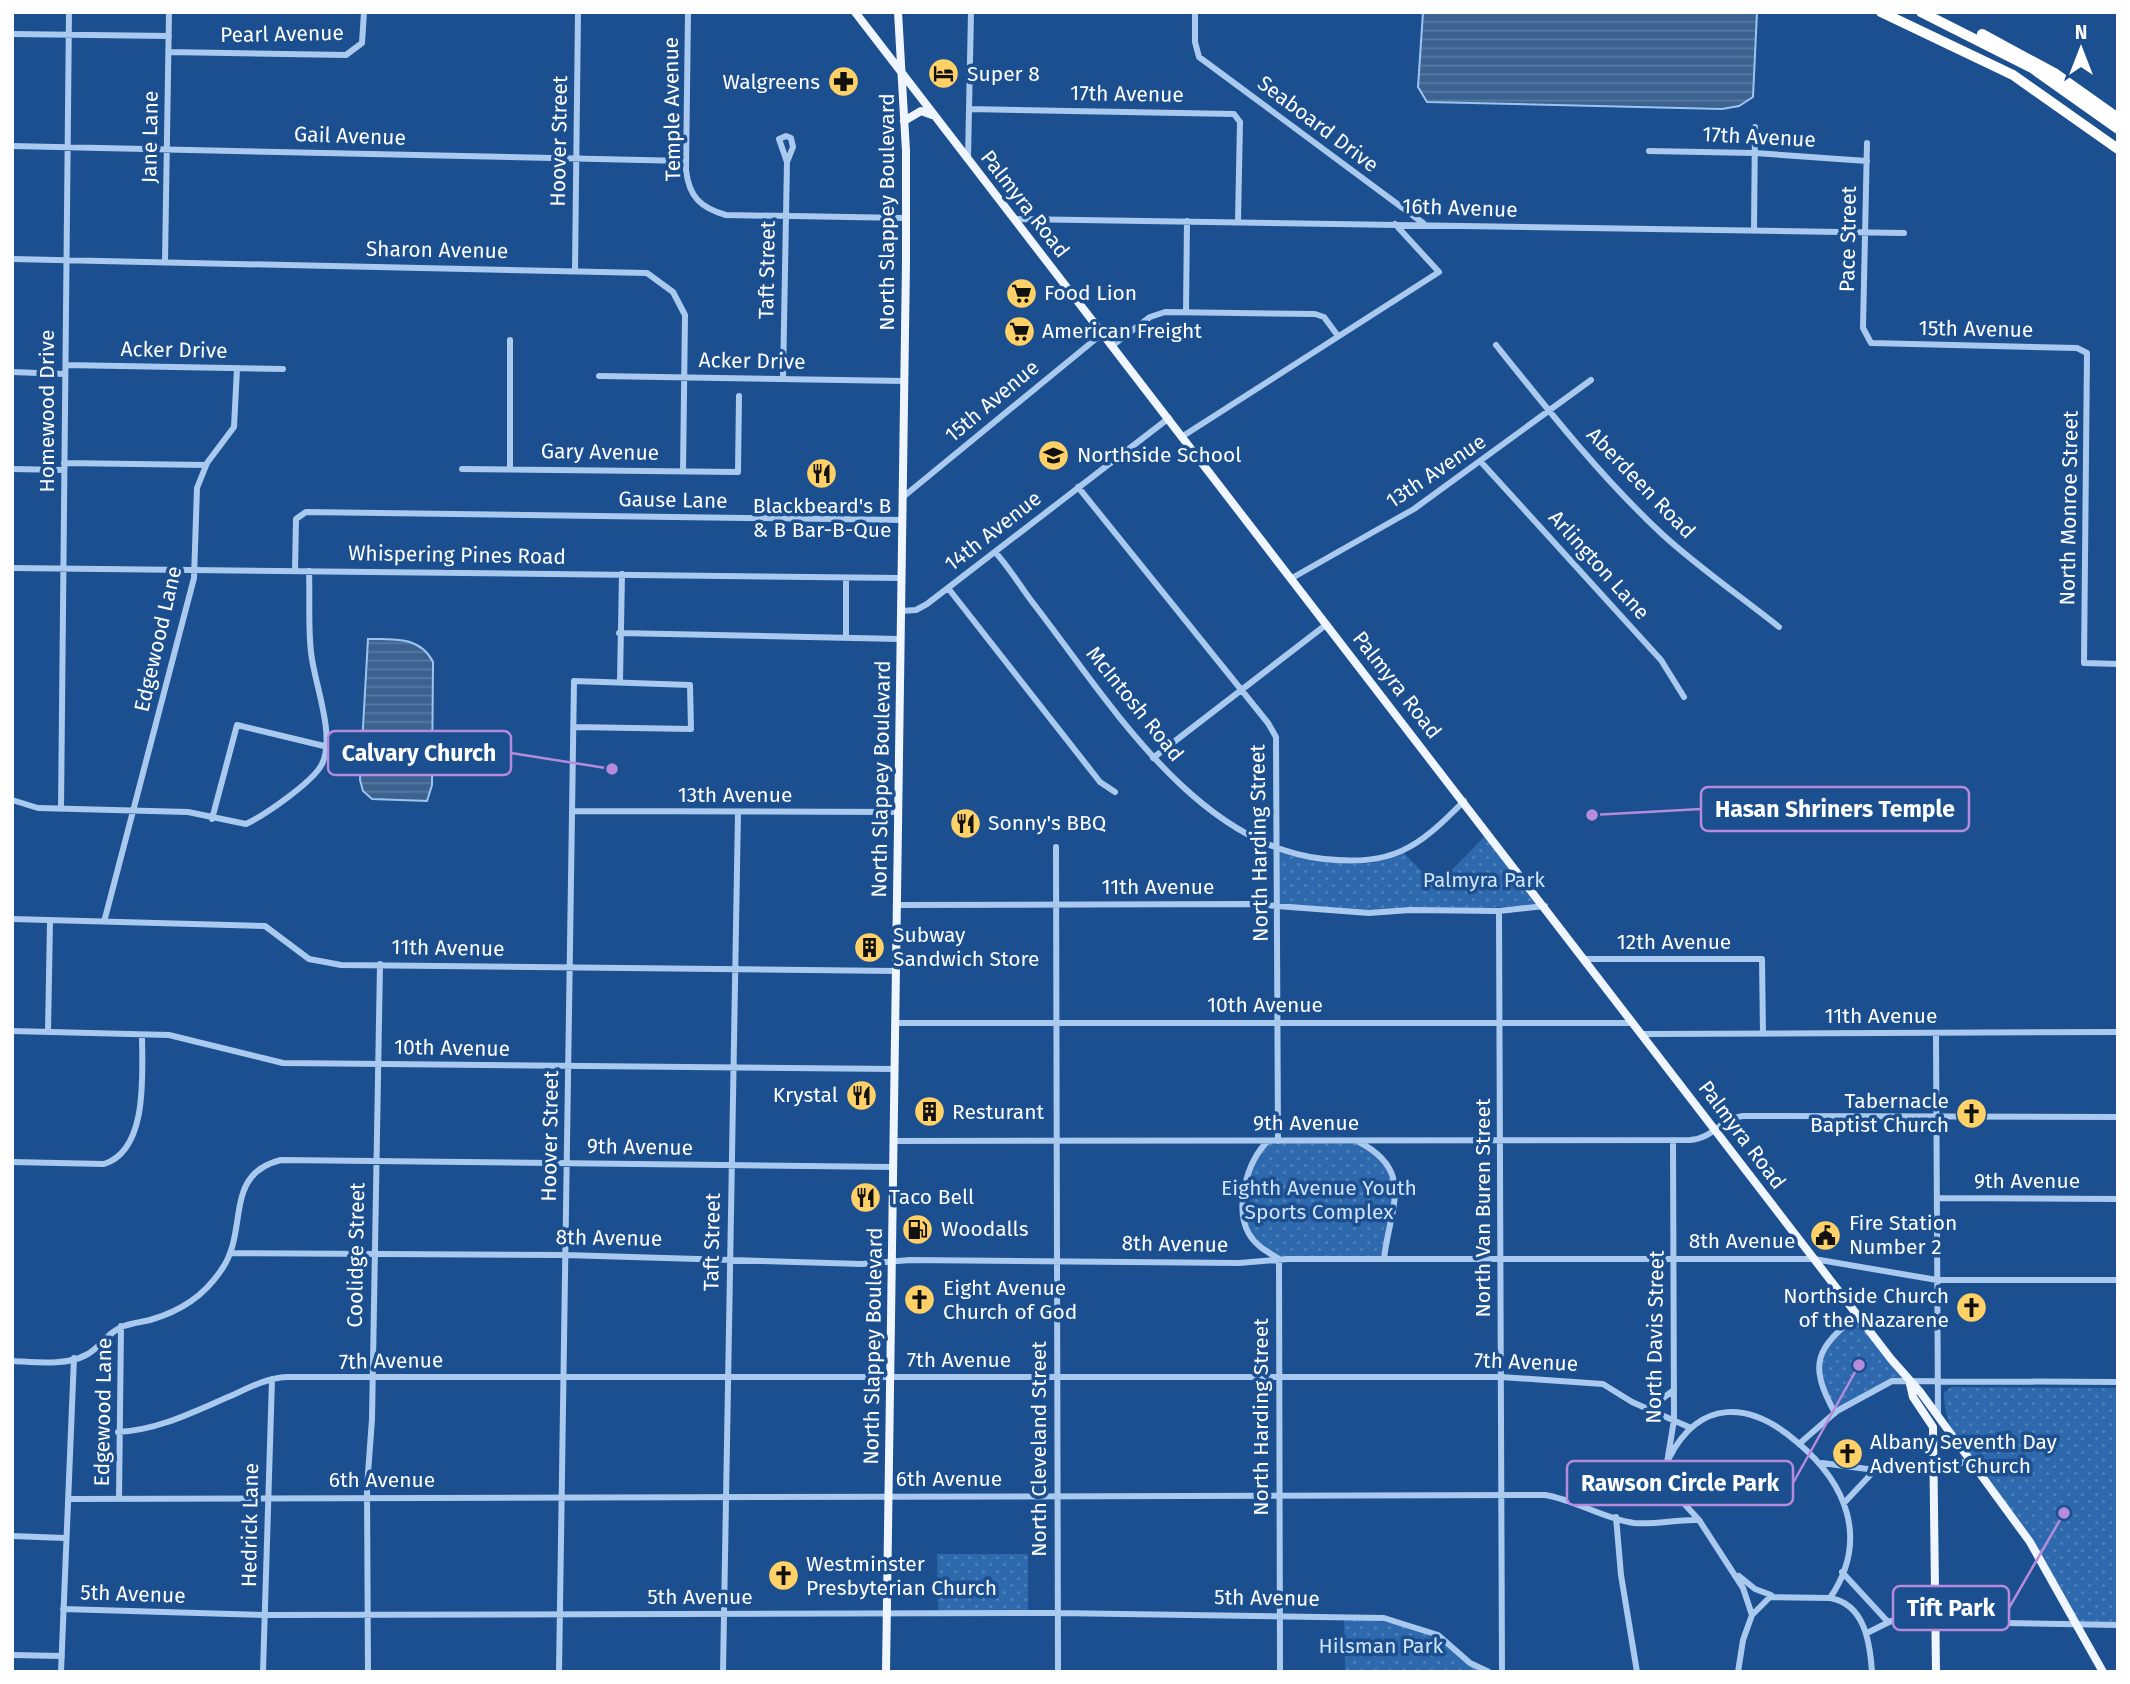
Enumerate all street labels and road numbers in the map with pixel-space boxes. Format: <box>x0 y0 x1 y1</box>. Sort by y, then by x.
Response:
street label: Pearl Avenue <box>220 20 344 48</box>
street label: Temple Avenue <box>658 37 686 181</box>
street label: Seaboard Drive <box>1252 70 1384 178</box>
street label: Hoover Street <box>545 75 573 207</box>
street label: 17th Avenue <box>1070 80 1184 108</box>
street label: Jane Lane <box>136 90 164 184</box>
street label: North Slappey Boulevard <box>874 93 900 331</box>
street label: Gail Avenue <box>294 121 406 151</box>
street label: 17th Avenue <box>1702 121 1816 153</box>
street label: Palmyra Road <box>975 145 1075 263</box>
street label: Pace Street <box>1834 185 1862 292</box>
street label: 16th Avenue <box>1402 193 1518 223</box>
street label: Taft Street <box>753 220 781 319</box>
street label: Sharon Avenue <box>366 236 508 264</box>
street label: 15th Avenue <box>1918 315 2034 343</box>
street label: Homewood Drive <box>34 330 60 492</box>
street label: Acker Drive <box>120 336 228 364</box>
street label: Acker Drive <box>698 347 806 375</box>
street label: 15th Avenue <box>940 354 1044 448</box>
street label: North Monroe Street <box>2054 410 2084 606</box>
street label: Aberdeen Road <box>1581 422 1701 544</box>
street label: 13th Avenue <box>1381 428 1491 514</box>
street label: Gary Avenue <box>541 438 659 466</box>
street label: 14th Avenue <box>940 485 1046 577</box>
street label: Gause Lane <box>618 486 728 514</box>
street label: Arlington Lane <box>1543 505 1655 625</box>
street label: Whispering Pines Road <box>348 540 566 570</box>
street label: Edgewood Lane <box>129 564 187 714</box>
street label: Palmyra Road <box>1347 626 1447 744</box>
street label: McIntosh Road <box>1081 641 1189 767</box>
street label: North Slappey Boulevard <box>866 660 896 898</box>
street label: North Harding Street <box>1244 744 1274 942</box>
street label: 13th Avenue <box>678 782 792 808</box>
street label: 11th Avenue <box>1101 874 1215 900</box>
street label: 12th Avenue <box>1617 929 1731 955</box>
street label: 11th Avenue <box>391 934 505 962</box>
street label: 10th Avenue <box>1207 992 1323 1018</box>
street label: 11th Avenue <box>1824 1003 1938 1029</box>
street label: 10th Avenue <box>394 1034 510 1062</box>
street label: Hoover Street <box>536 1070 564 1202</box>
street label: Palmyra Road <box>1693 1076 1791 1194</box>
street label: North Van Buren Street <box>1470 1098 1496 1318</box>
street label: 9th Avenue <box>1253 1110 1359 1136</box>
street label: 9th Avenue <box>587 1133 693 1161</box>
street label: 9th Avenue <box>1974 1168 2080 1194</box>
street label: Coolidge Street <box>342 1182 370 1328</box>
street label: Taft Street <box>698 1192 726 1291</box>
street label: 8th Avenue <box>555 1224 663 1252</box>
street label: North Slappey Boulevard <box>858 1227 888 1465</box>
street label: 8th Avenue <box>1689 1228 1795 1254</box>
street label: 8th Avenue <box>1121 1230 1229 1258</box>
street label: North Davis Street <box>1640 1250 1670 1424</box>
street label: North Harding Street <box>1248 1318 1274 1516</box>
street label: Edgewood Lane <box>89 1338 117 1486</box>
street label: North Cleveland Street <box>1026 1341 1052 1557</box>
street label: 7th Avenue <box>339 1347 443 1375</box>
street label: 7th Avenue <box>907 1347 1011 1373</box>
street label: 7th Avenue <box>1473 1347 1579 1377</box>
street label: Hedrick Lane <box>236 1463 264 1587</box>
street label: 6th Avenue <box>896 1466 1002 1492</box>
street label: 6th Avenue <box>329 1467 435 1493</box>
street label: 5th Avenue <box>80 1579 186 1609</box>
street label: 5th Avenue <box>647 1584 753 1610</box>
street label: 5th Avenue <box>1214 1584 1320 1612</box>

